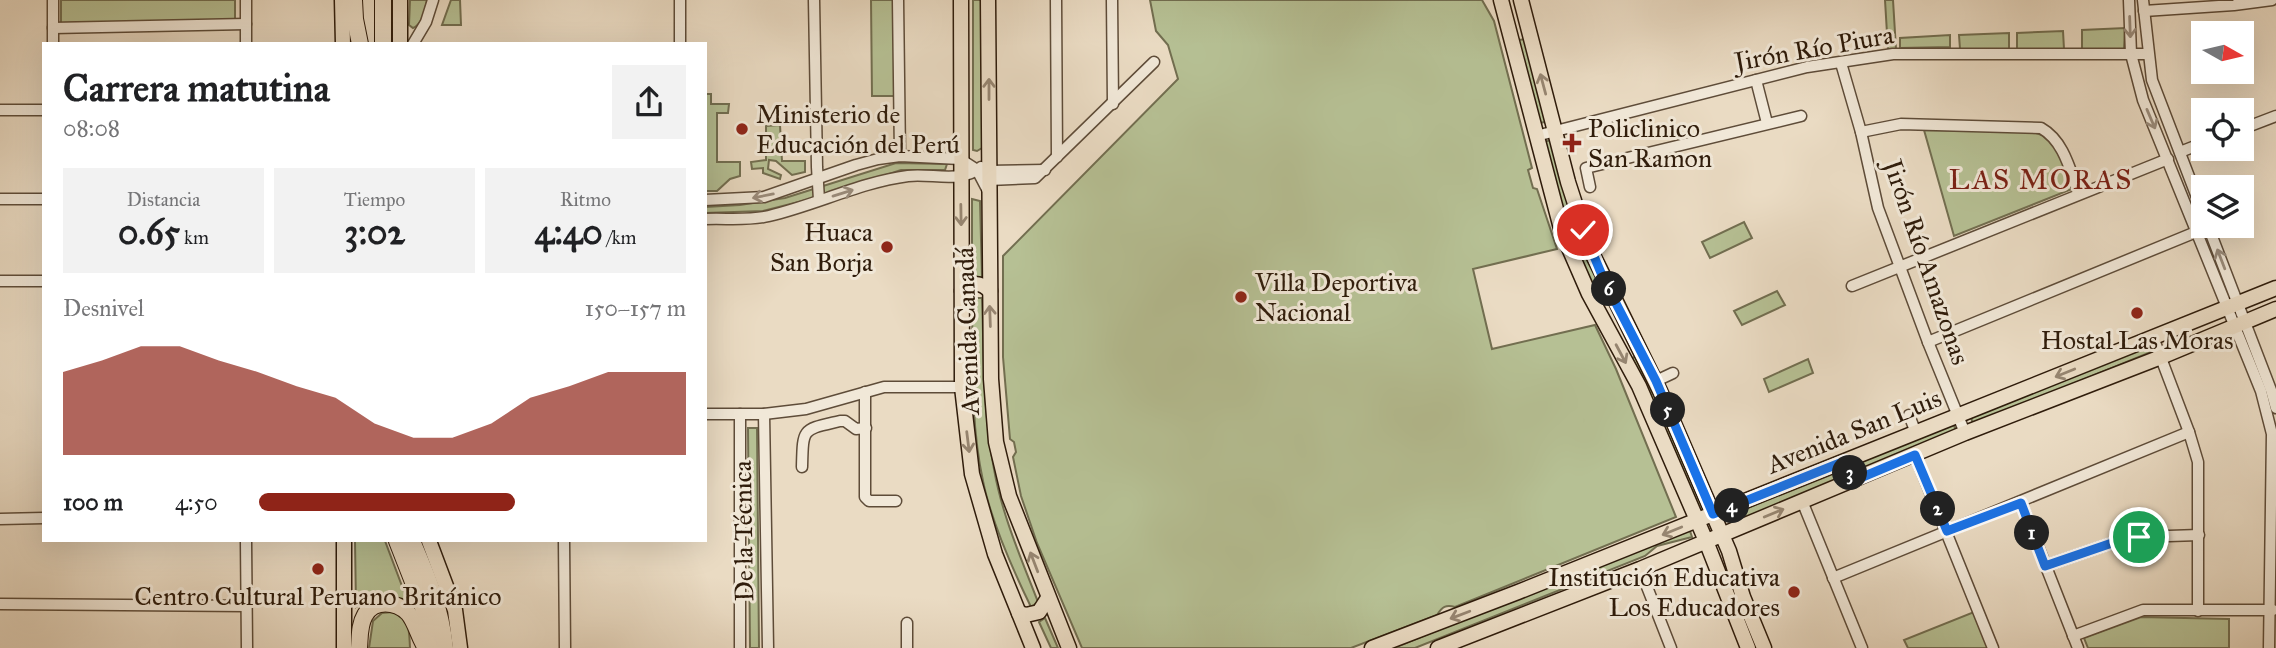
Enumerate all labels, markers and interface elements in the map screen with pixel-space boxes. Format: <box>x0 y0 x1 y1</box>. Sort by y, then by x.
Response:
one-way arrow <box>2123 15 2136 38</box>
street label: Jirón Río Piura <box>1729 18 1896 78</box>
north arrow <box>2191 21 2254 84</box>
map controls <box>2191 21 2254 238</box>
text: Carrera matutina <box>63 65 330 111</box>
button: share <box>612 65 686 139</box>
one-way arrow <box>1536 73 1549 96</box>
one-way arrow <box>982 78 995 101</box>
place label: Ministerio de Educación del Perú <box>756 98 960 160</box>
button: locate <box>2191 98 2254 161</box>
one-way arrow <box>2145 108 2158 129</box>
place label: Policlinico San Ramon <box>1588 112 1712 174</box>
text: 08:08 <box>63 114 120 142</box>
marker: Ministerio de Educación del Perú <box>734 121 750 137</box>
marker: Policlinico San Ramon <box>1562 133 1582 153</box>
street label: Jirón Río Amazonas <box>1876 152 1977 369</box>
district label: LAS MORAS <box>1949 162 2133 197</box>
button: layers <box>2191 175 2254 238</box>
one-way arrow <box>832 186 854 198</box>
text: Distancia <box>127 188 200 211</box>
text: Tiempo <box>344 188 405 211</box>
text: Ritmo <box>560 188 611 211</box>
one-way arrow <box>752 189 775 203</box>
pin <box>1553 200 1613 260</box>
one-way arrow <box>954 203 967 226</box>
text: 0.65 <box>118 211 180 254</box>
text: 3:02 <box>344 211 405 254</box>
text: 4:40 <box>534 211 603 254</box>
icon: check <box>1564 211 1602 249</box>
place label: Huaca San Borja <box>770 216 873 278</box>
text: km <box>180 226 209 249</box>
text: /km <box>603 226 637 249</box>
marker: Huaca San Borja <box>879 239 895 255</box>
street label: Avenida Canadá <box>948 246 986 416</box>
one-way arrow <box>2213 248 2226 270</box>
place label: Villa Deportiva Nacional <box>1254 266 1418 328</box>
pin: 6 <box>1592 272 1626 306</box>
text: 6 <box>1604 277 1613 300</box>
marker: Villa Deportiva Nacional <box>1233 289 1249 305</box>
text: Desnivel <box>63 294 144 322</box>
text: 150–157 m <box>585 294 686 322</box>
one-way arrow <box>984 305 997 328</box>
marker: Hostal Las Moras <box>2129 305 2145 321</box>
place label: Hostal Las Moras <box>2041 324 2233 356</box>
one-way arrow <box>1615 343 1628 364</box>
one-way arrow <box>2054 367 2076 380</box>
street label: Avenida San Luis <box>1761 381 1946 481</box>
pin: 5 <box>1650 392 1686 428</box>
text: 5 <box>1663 398 1672 421</box>
one-way arrow <box>962 431 975 453</box>
pin: 3 <box>1832 456 1868 490</box>
street label: De la Técnica <box>726 460 760 602</box>
text: 3 <box>1846 461 1853 484</box>
text: 100 m <box>63 488 123 516</box>
text: 4:50 <box>175 488 218 516</box>
pin: 4 <box>1714 489 1750 524</box>
pin: 2 <box>1920 491 1955 526</box>
text: 4 <box>1726 494 1737 517</box>
text: 2 <box>1933 497 1942 520</box>
one-way arrow <box>1762 506 1784 519</box>
pin <box>2109 507 2169 567</box>
pin: 1 <box>2014 516 2050 550</box>
icon: arrive <box>2120 518 2158 556</box>
text: 1 <box>2028 521 2035 544</box>
one-way arrow <box>1661 525 1683 538</box>
one-way arrow <box>1027 552 1040 573</box>
marker: Centro Cultural Peruano Británico <box>310 561 326 577</box>
place label: Institución Educativa Los Educadores <box>1548 561 1780 623</box>
place label: Centro Cultural Peruano Británico <box>134 580 502 612</box>
marker: Institución Educativa Los Educadores <box>1786 584 1802 600</box>
one-way arrow <box>1450 609 1472 622</box>

